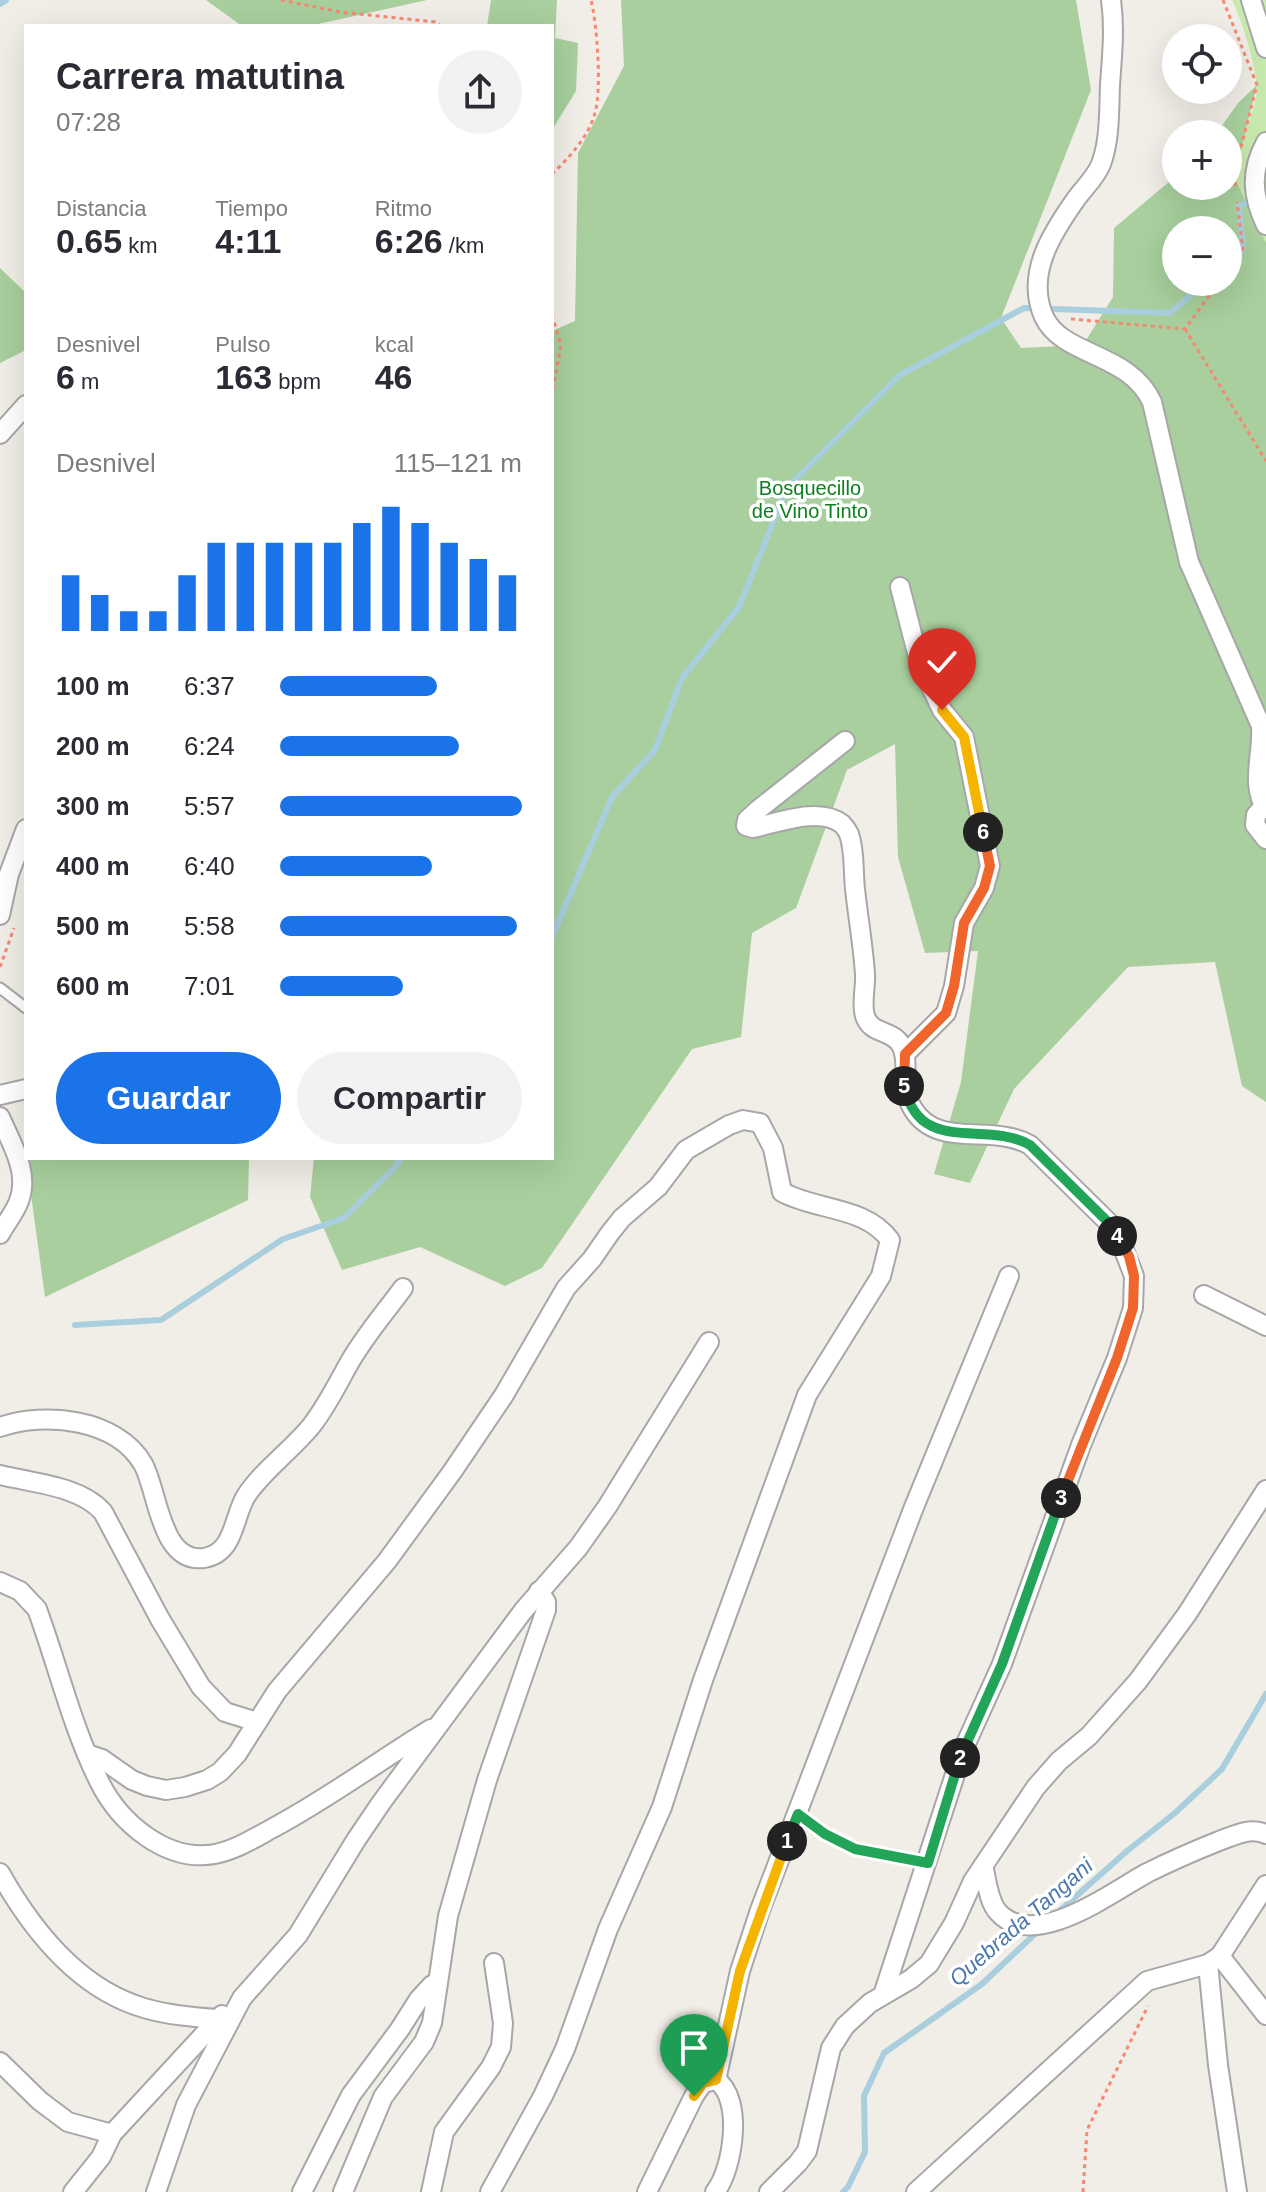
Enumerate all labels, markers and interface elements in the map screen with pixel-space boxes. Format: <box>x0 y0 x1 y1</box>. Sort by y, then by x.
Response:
map controls <box>1162 24 1242 296</box>
button: locate <box>1162 24 1242 104</box>
button: share <box>438 50 522 134</box>
text: Carrera matutina <box>56 56 344 97</box>
text: 07:28 <box>56 107 121 137</box>
button: + <box>1162 120 1242 200</box>
text: Distancia <box>56 196 146 221</box>
text: Tiempo <box>215 196 288 221</box>
text: Ritmo <box>375 196 432 221</box>
button: − <box>1162 216 1242 296</box>
text: 0.65 <box>56 222 122 260</box>
text: 4:11 <box>215 222 282 260</box>
text: 6:26 <box>375 222 443 260</box>
text: km <box>122 233 158 258</box>
text: /km <box>443 233 484 258</box>
text: Desnivel <box>56 332 140 357</box>
text: Pulso <box>215 332 270 357</box>
text: kcal <box>375 332 414 357</box>
text: 6 <box>56 358 75 396</box>
text: 163 <box>215 358 272 396</box>
text: 46 <box>375 358 412 396</box>
text: m <box>75 369 99 394</box>
text: bpm <box>272 369 321 394</box>
text: Desnivel <box>56 448 156 478</box>
text: 115–121 m <box>394 448 522 478</box>
park label: Bosquecillo de Vino Tinto <box>752 477 868 522</box>
pin <box>908 628 976 710</box>
icon: check <box>920 640 964 684</box>
text: 100 m <box>56 671 130 701</box>
text: 6:37 <box>184 671 235 701</box>
text: 200 m <box>56 731 130 761</box>
text: 6:24 <box>184 731 235 761</box>
text: 300 m <box>56 791 130 821</box>
text: 5:57 <box>184 791 235 821</box>
pin: 6 <box>963 812 1003 852</box>
text: 6 <box>977 819 989 844</box>
text: 400 m <box>56 851 130 881</box>
text: 6:40 <box>184 851 235 881</box>
text: 500 m <box>56 911 130 941</box>
text: 5:58 <box>184 911 235 941</box>
text: 600 m <box>56 971 130 1001</box>
text: 7:01 <box>184 971 235 1001</box>
button: Guardar <box>56 1052 281 1144</box>
button: Compartir <box>297 1052 522 1144</box>
pin: 5 <box>884 1066 924 1106</box>
text: 5 <box>898 1073 910 1098</box>
pin: 4 <box>1097 1216 1137 1256</box>
text: 4 <box>1111 1223 1123 1248</box>
pin: 3 <box>1041 1478 1081 1518</box>
text: 3 <box>1055 1485 1067 1510</box>
pin: 2 <box>940 1738 980 1778</box>
text: 2 <box>954 1745 966 1770</box>
pin: 1 <box>767 1821 807 1861</box>
text: 1 <box>781 1828 793 1853</box>
water label: Quebrada Tangani <box>944 1852 1099 1991</box>
pin <box>660 2014 728 2096</box>
icon: arrive <box>672 2026 716 2070</box>

